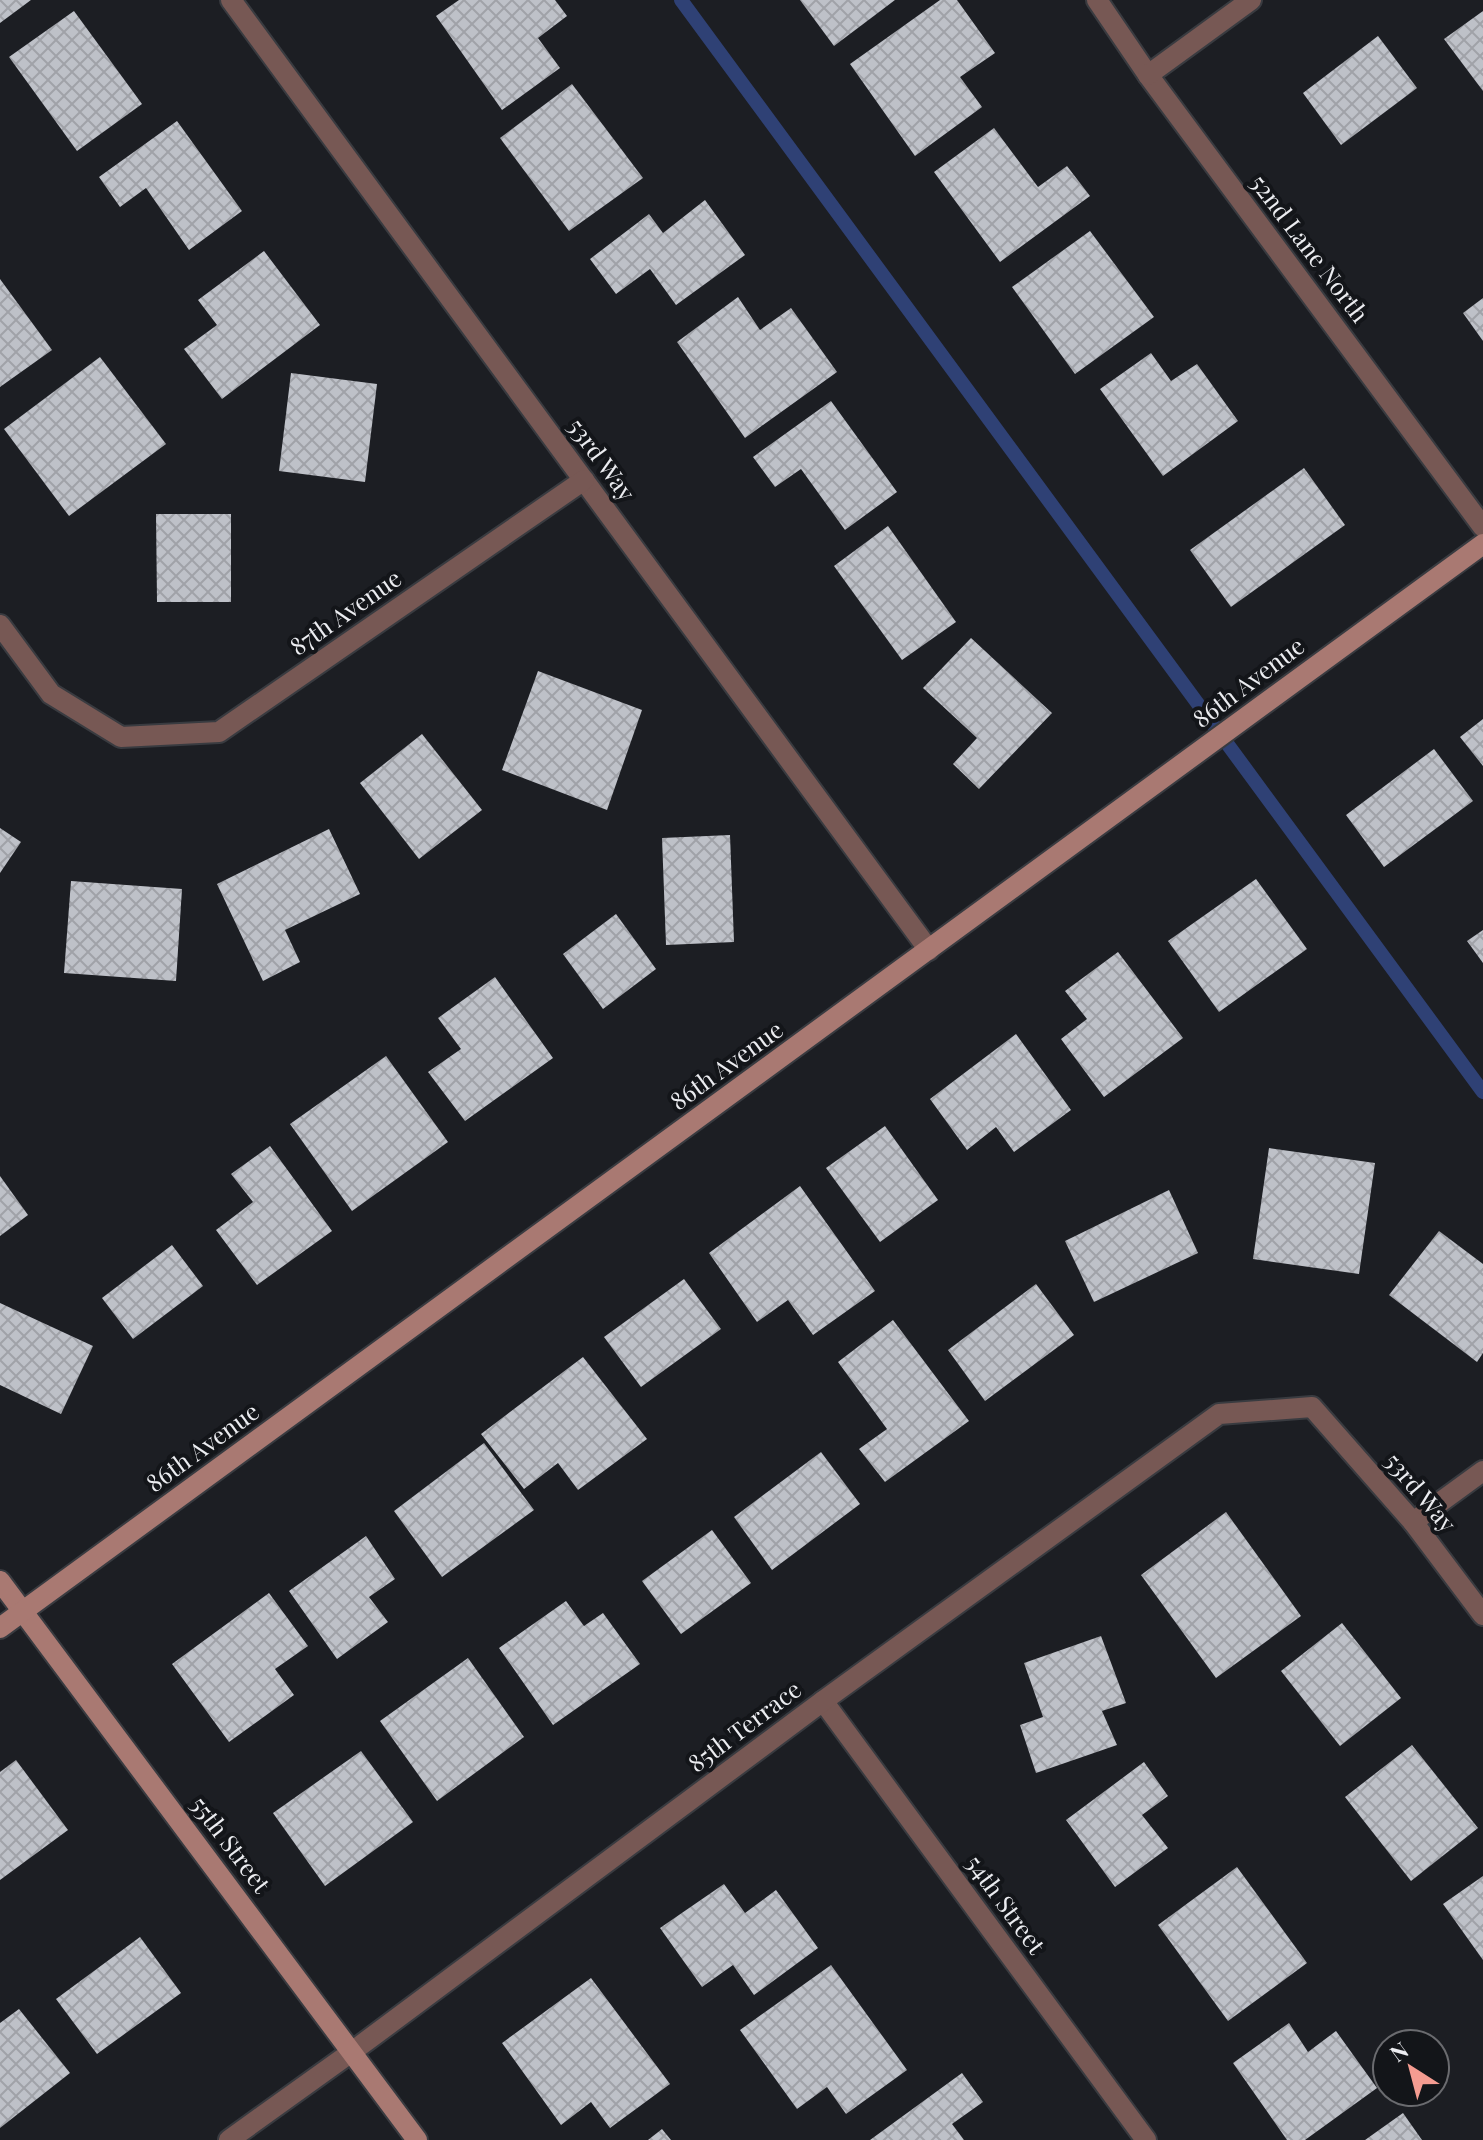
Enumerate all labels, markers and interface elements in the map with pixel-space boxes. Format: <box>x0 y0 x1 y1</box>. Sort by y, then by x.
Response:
street label: 52nd Lane North <box>1245 167 1377 328</box>
street label: 53rd Way <box>562 411 643 506</box>
street label: 87th Avenue <box>283 561 407 662</box>
street label: 86th Avenue <box>1186 629 1310 734</box>
street label: 86th Avenue <box>663 1013 789 1116</box>
street label: 86th Avenue <box>139 1395 265 1498</box>
street label: 53rd Way <box>1379 1445 1464 1538</box>
street label: 85th Terrace <box>681 1672 807 1778</box>
street label: 55th Street <box>185 1789 279 1899</box>
street label: 54th Street <box>960 1848 1054 1960</box>
north arrow <box>1371 2028 1451 2108</box>
text: N <box>1383 2034 1414 2068</box>

